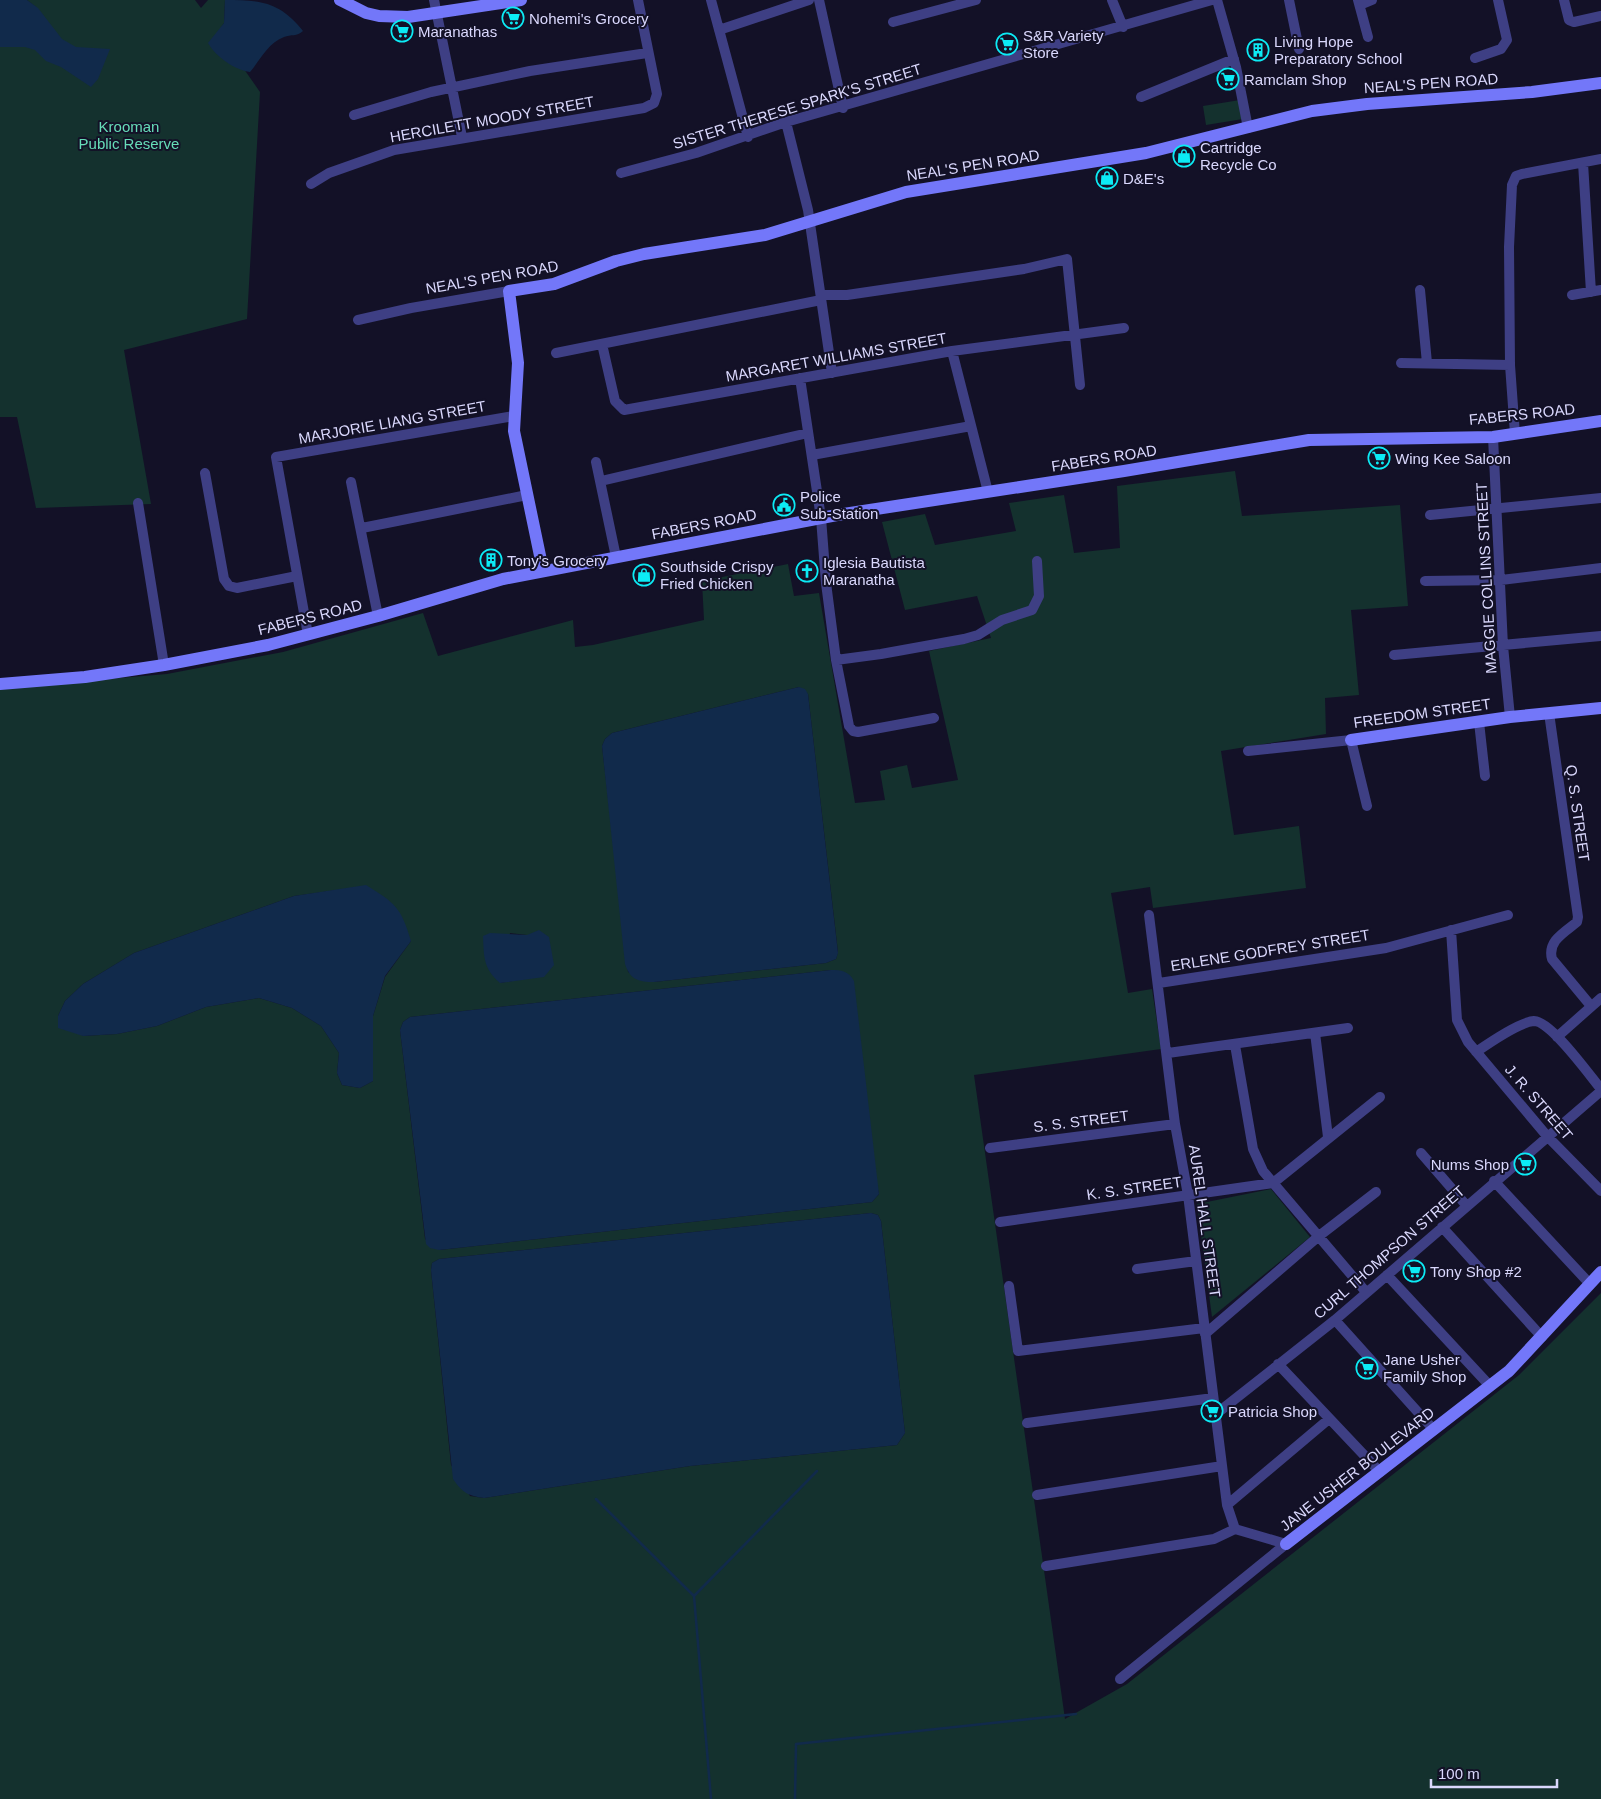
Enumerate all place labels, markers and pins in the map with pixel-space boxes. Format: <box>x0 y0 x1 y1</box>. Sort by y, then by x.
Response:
supermarket icon: Nohemi's Grocery <box>501 6 525 30</box>
place label: Nohemi's Grocery <box>529 10 649 27</box>
supermarket icon: Maranathas <box>390 19 414 43</box>
place label: Maranathas <box>418 23 497 40</box>
place label: S&R Variety Store <box>1023 27 1104 61</box>
supermarket icon: S&R Variety Store <box>995 32 1019 56</box>
place label: Living Hope Preparatory School <box>1274 33 1402 67</box>
building icon: Living Hope Preparatory School <box>1246 38 1270 62</box>
supermarket icon: Ramclam Shop <box>1216 67 1240 91</box>
place label: Ramclam Shop <box>1244 71 1347 88</box>
place label: Cartridge Recycle Co <box>1200 139 1277 173</box>
shop icon: Cartridge Recycle Co <box>1172 144 1196 168</box>
shop icon: D&E's <box>1095 166 1119 190</box>
place label: D&E's <box>1123 170 1164 187</box>
supermarket icon: Wing Kee Saloon <box>1367 446 1391 470</box>
place label: Wing Kee Saloon <box>1395 450 1511 467</box>
place label: Police Sub-Station <box>800 488 878 522</box>
public building icon: Police Sub-Station <box>772 493 796 517</box>
building icon: Tony's Grocery <box>479 548 503 572</box>
place label: Tony's Grocery <box>507 552 607 569</box>
place label: Iglesia Bautista Maranatha <box>823 554 925 588</box>
place label: Southside Crispy Fried Chicken <box>660 558 774 592</box>
church icon: Iglesia Bautista Maranatha <box>795 559 819 583</box>
shop icon: Southside Crispy Fried Chicken <box>632 563 656 587</box>
supermarket icon: Nums Shop <box>1513 1152 1537 1176</box>
place label: Nums Shop <box>1431 1156 1509 1173</box>
supermarket icon: Tony Shop #2 <box>1402 1259 1426 1283</box>
place label: Tony Shop #2 <box>1430 1263 1522 1280</box>
place label: Jane Usher Family Shop <box>1383 1351 1466 1385</box>
supermarket icon: Jane Usher Family Shop <box>1355 1356 1379 1380</box>
supermarket icon: Patricia Shop <box>1200 1399 1224 1423</box>
place label: Patricia Shop <box>1228 1403 1317 1420</box>

